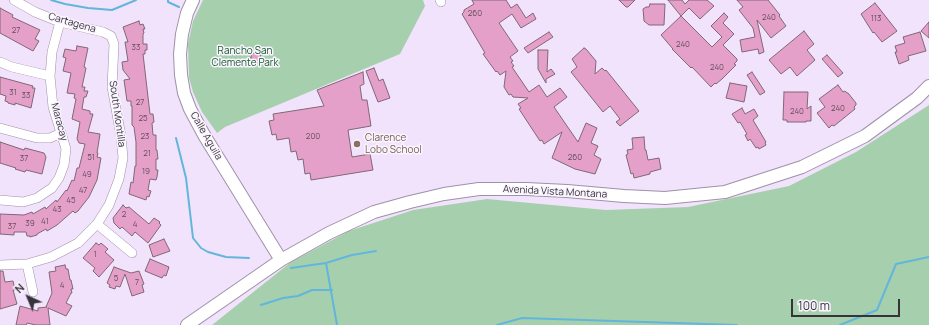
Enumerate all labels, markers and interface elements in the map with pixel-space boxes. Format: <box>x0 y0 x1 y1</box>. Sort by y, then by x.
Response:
house number: 260 <box>468 9 482 19</box>
street label: Cartagena <box>47 10 97 36</box>
house number: 240 <box>762 13 776 23</box>
house number: 113 <box>871 14 881 24</box>
house number: 27 <box>12 26 20 36</box>
house number: 240 <box>676 40 690 50</box>
house number: 33 <box>132 43 140 53</box>
park label: Rancho San Clemente Park <box>212 45 278 68</box>
house number: 240 <box>710 63 724 73</box>
street label: South Montilla <box>106 80 128 148</box>
house number: 31 <box>9 88 17 98</box>
house number: 33 <box>22 91 30 101</box>
house number: 27 <box>136 98 144 108</box>
street label: Maracay <box>48 102 70 142</box>
house number: 240 <box>831 104 845 114</box>
house number: 240 <box>790 107 804 117</box>
street label: Calle Aguila <box>187 110 225 162</box>
house number: 25 <box>138 114 148 124</box>
house number: 23 <box>141 132 149 142</box>
house number: 200 <box>306 132 320 142</box>
place label: Clarence Lobo School <box>365 132 422 156</box>
marker: Clarence Lobo School <box>352 139 362 149</box>
house number: 21 <box>143 149 151 159</box>
house number: 51 <box>87 153 95 163</box>
house number: 260 <box>568 153 582 163</box>
house number: 37 <box>20 154 28 164</box>
house number: 19 <box>142 167 150 177</box>
house number: 49 <box>82 170 92 180</box>
street label: Avenida Vista Montana <box>502 183 608 201</box>
house number: 47 <box>79 186 87 196</box>
house number: 45 <box>66 196 76 206</box>
house number: 43 <box>52 205 62 215</box>
house number: 2 <box>122 210 126 220</box>
house number: 41 <box>41 217 49 227</box>
house number: 39 <box>25 219 35 229</box>
house number: 4 <box>133 220 137 230</box>
house number: 37 <box>8 222 16 232</box>
house number: 1 <box>93 250 97 260</box>
house number: 5 <box>114 274 118 284</box>
north arrow <box>8 277 48 317</box>
house number: 7 <box>135 278 139 288</box>
text: N <box>11 280 27 296</box>
house number: 4 <box>60 281 64 291</box>
scale bar <box>793 291 902 317</box>
text: 100 m <box>798 297 830 314</box>

